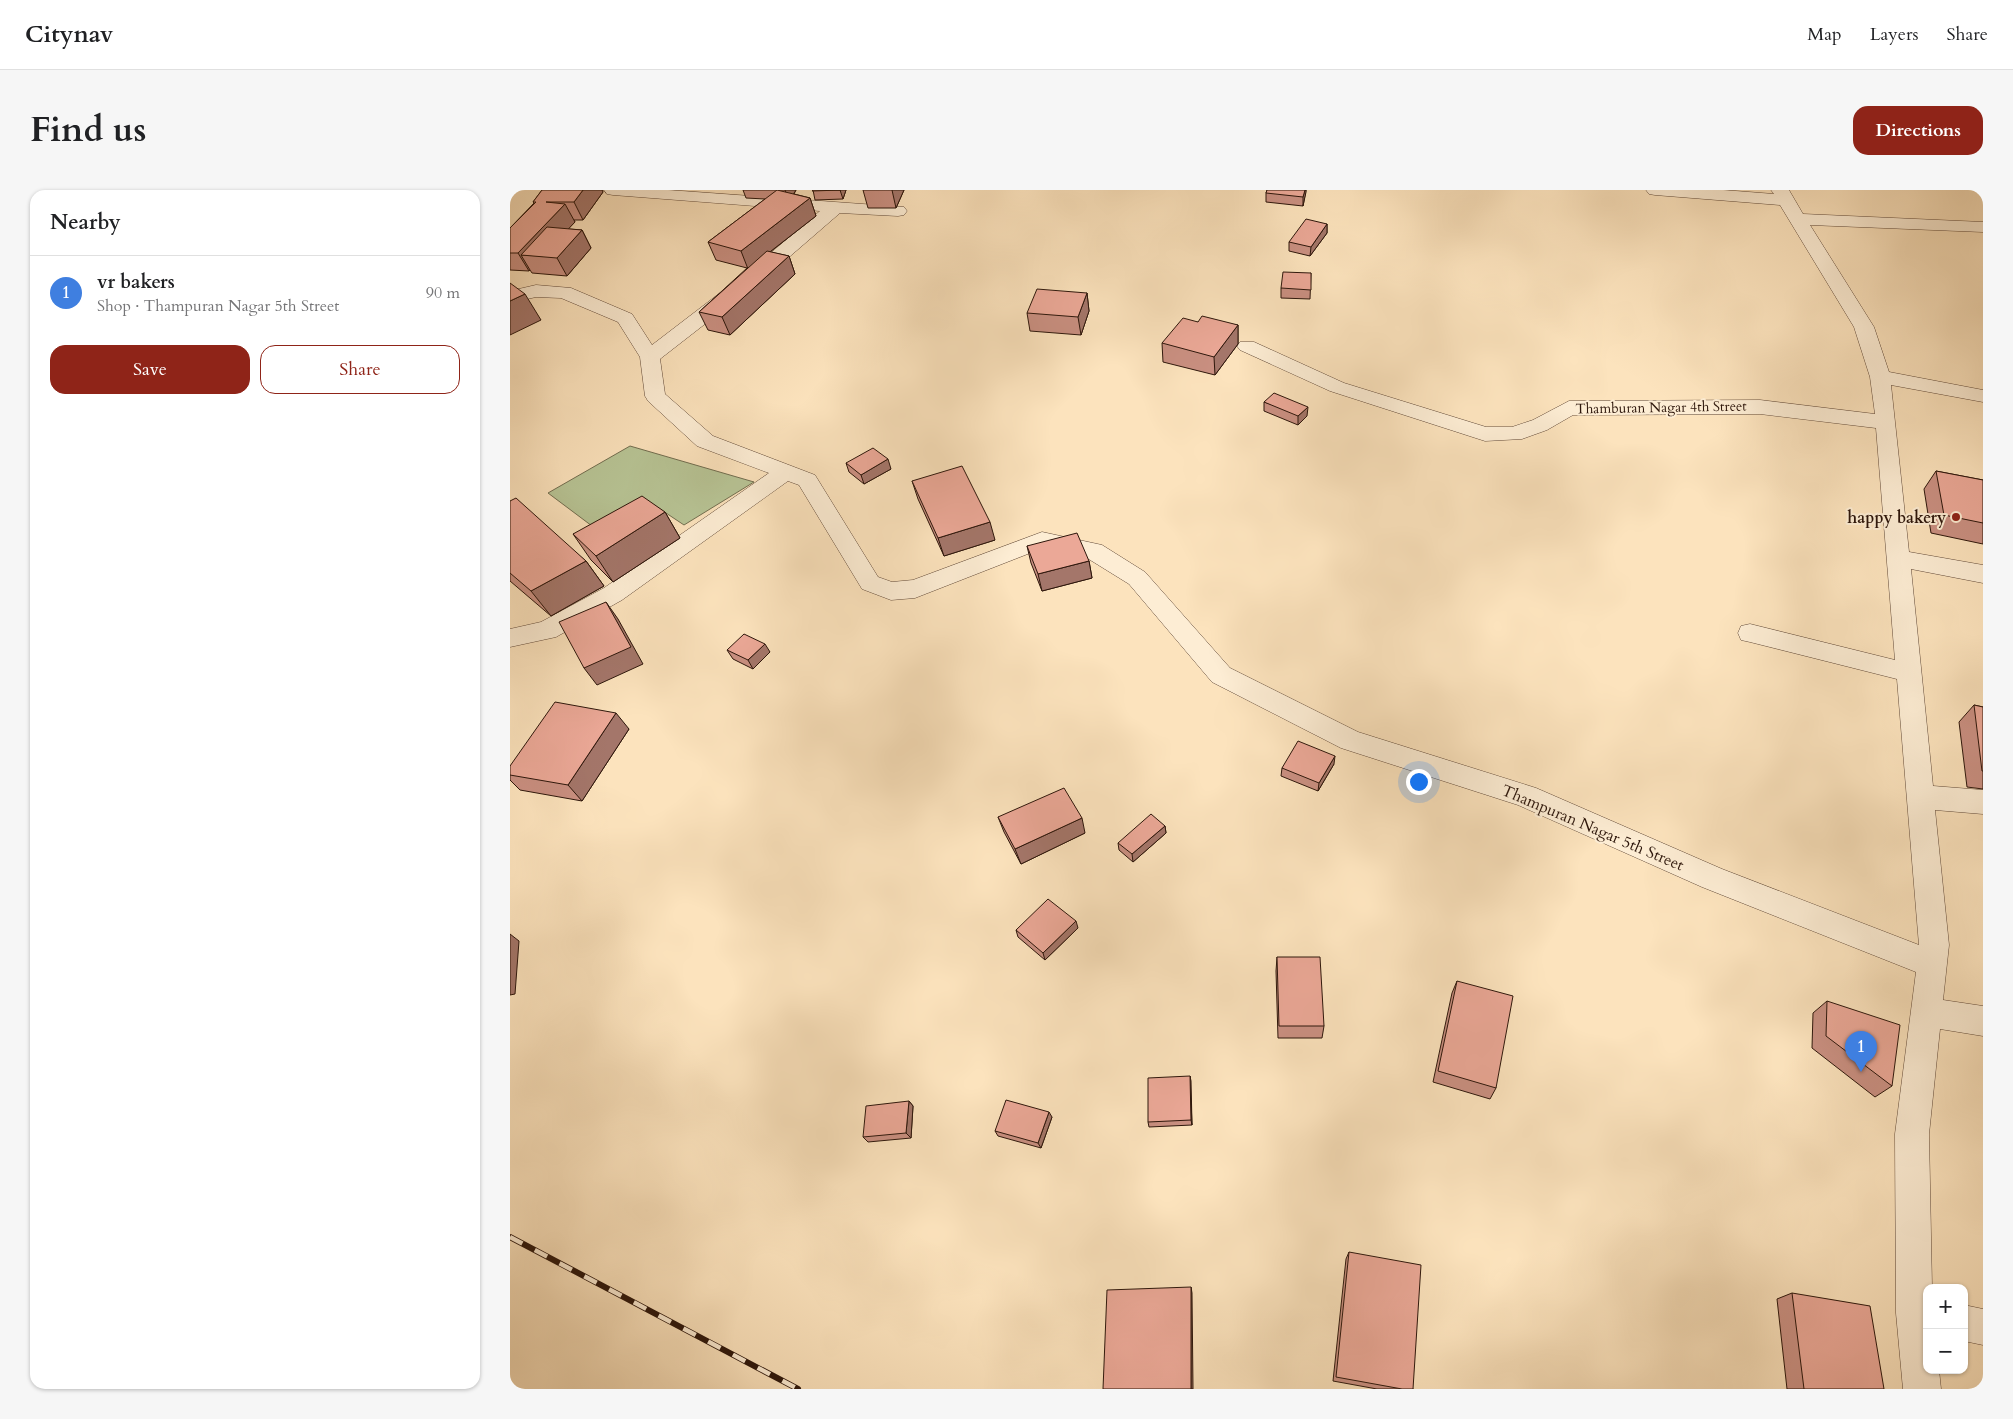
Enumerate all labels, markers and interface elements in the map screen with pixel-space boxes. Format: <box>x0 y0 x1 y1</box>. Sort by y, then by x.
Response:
text: Citynav <box>25 18 113 51</box>
text: Map <box>1807 22 1842 47</box>
text: Layers <box>1870 22 1919 47</box>
text: Share <box>1947 22 1988 47</box>
text: Find us <box>30 106 146 154</box>
button: Directions <box>1853 106 1983 155</box>
text: Nearby <box>50 208 121 237</box>
text: vr bakers <box>97 269 175 295</box>
text: 1 <box>62 282 70 304</box>
text: 90 m <box>426 282 460 304</box>
text: Shop · Thampuran Nagar 5th Street <box>97 295 339 317</box>
button: Save <box>50 345 250 394</box>
button: Share <box>260 345 460 394</box>
street label: Thamburan Nagar 4th Street <box>1575 396 1747 418</box>
place label: happy bakery <box>1847 507 1946 529</box>
marker: happy bakery <box>1950 511 1962 523</box>
your location <box>1406 769 1432 795</box>
street label: Thampuran Nagar 5th Street <box>1498 780 1687 876</box>
pin: 1 <box>1845 1031 1877 1072</box>
map controls <box>1923 1284 1968 1374</box>
button: + <box>1923 1284 1968 1329</box>
button: − <box>1923 1329 1968 1374</box>

